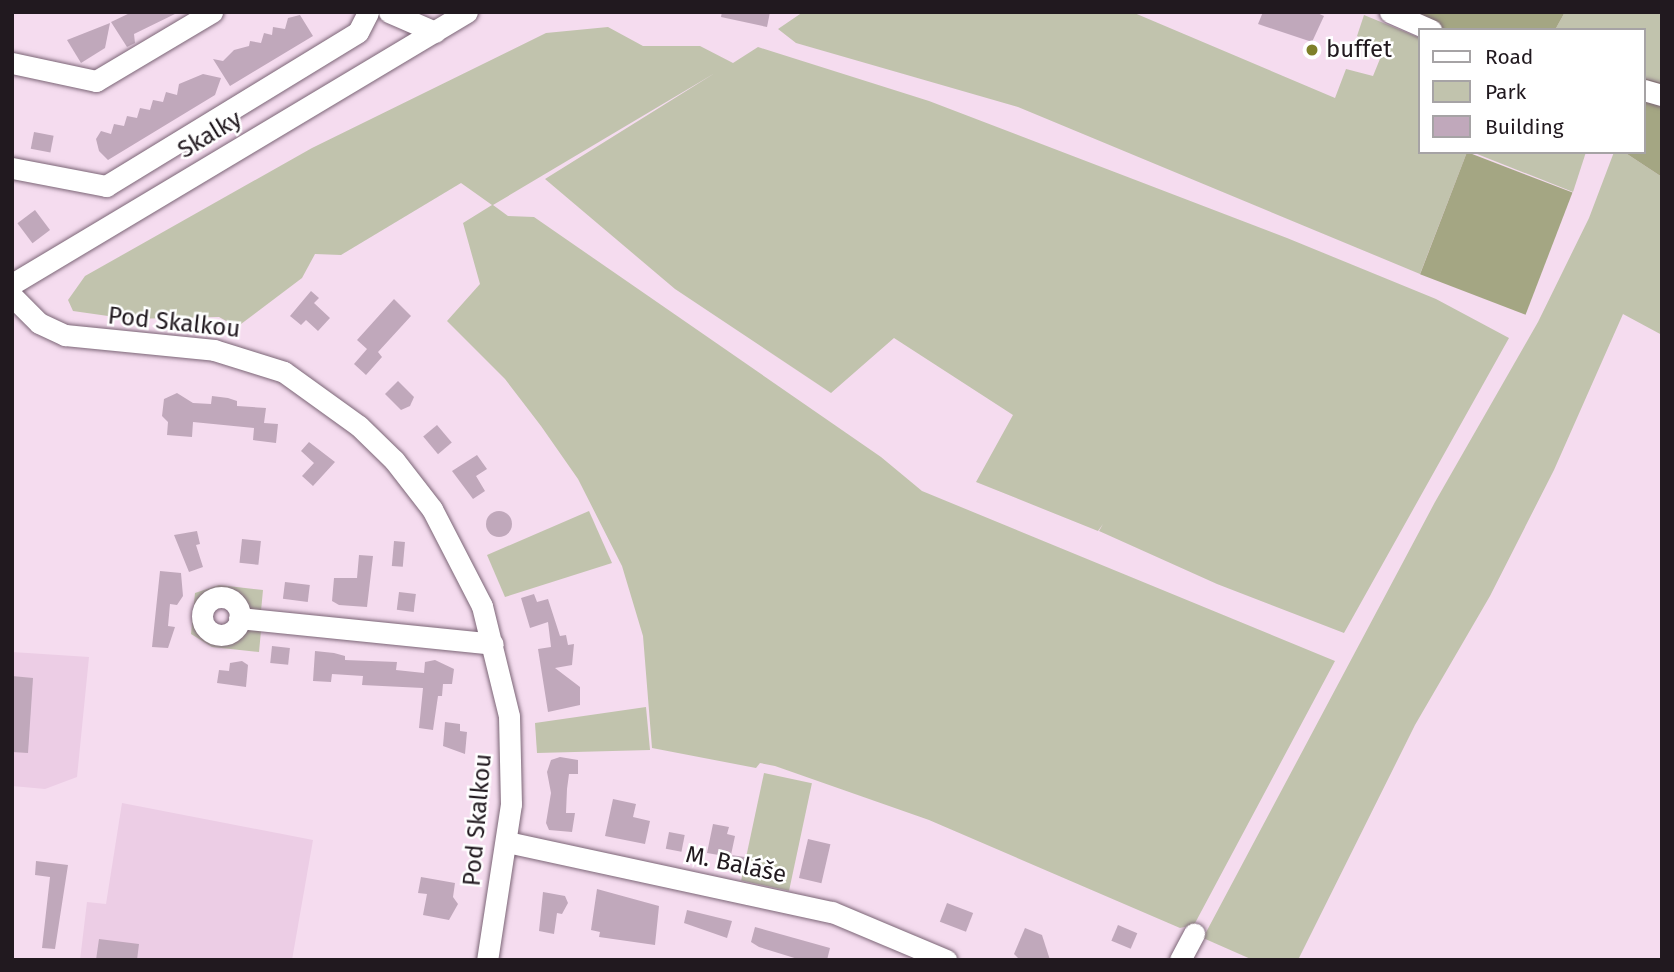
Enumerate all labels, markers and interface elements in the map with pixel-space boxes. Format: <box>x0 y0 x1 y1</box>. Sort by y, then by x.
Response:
legend <box>1418 28 1646 154</box>
place label: buffet <box>1326 36 1392 64</box>
marker: buffet <box>1304 42 1320 58</box>
text: Road <box>1485 44 1533 70</box>
text: Park <box>1485 79 1526 105</box>
street label: Skalky <box>173 105 247 165</box>
text: Building <box>1485 114 1564 140</box>
street label: Pod Skalkou <box>106 302 242 344</box>
street label: Pod Skalkou <box>458 753 498 887</box>
street label: M. Baláše <box>683 840 789 890</box>

